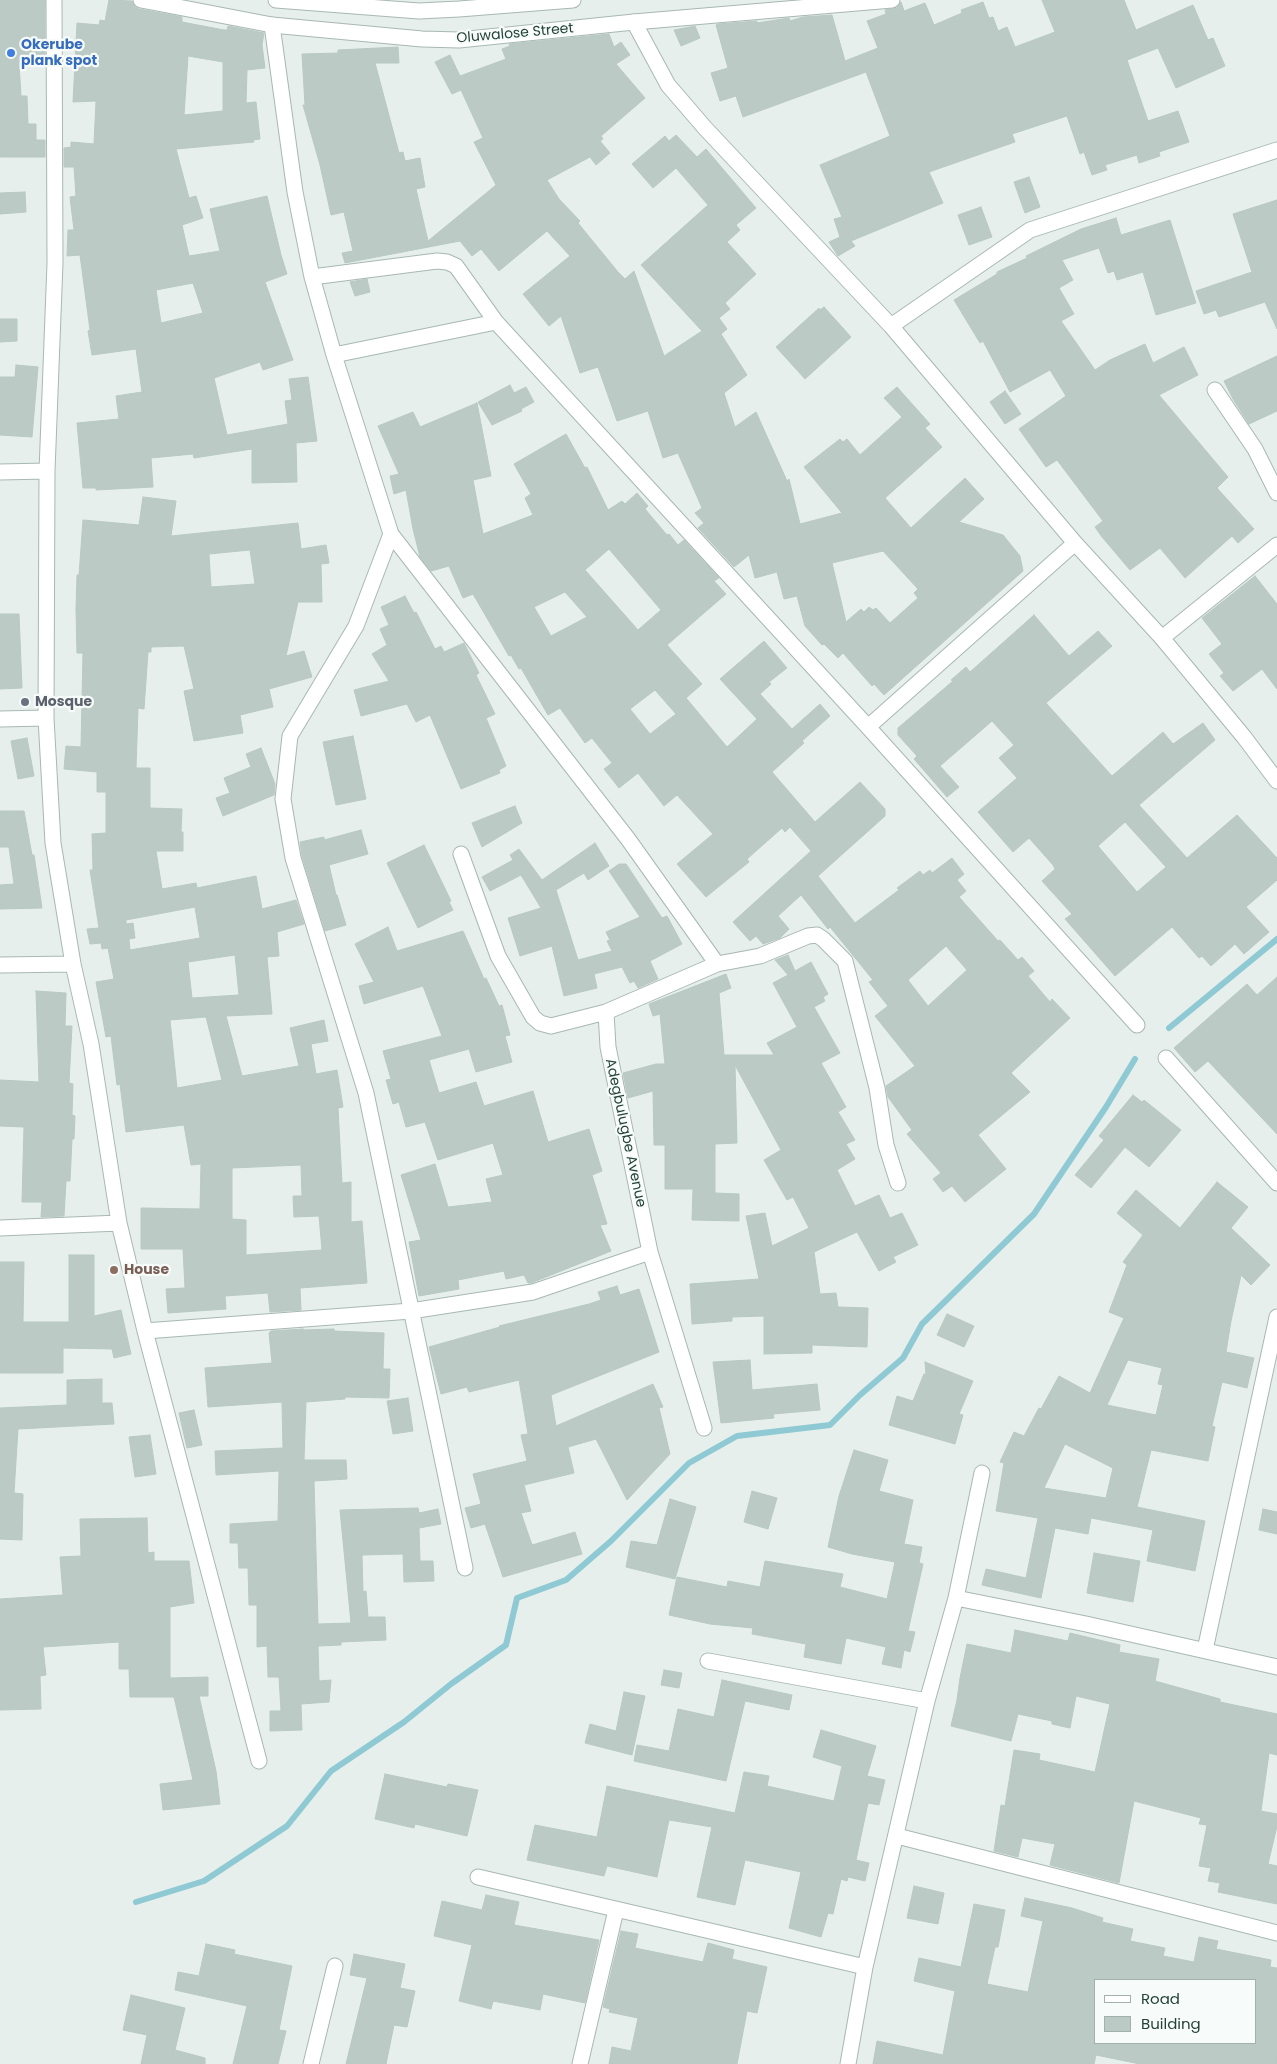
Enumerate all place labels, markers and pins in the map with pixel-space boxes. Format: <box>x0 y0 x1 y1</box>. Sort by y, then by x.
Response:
place label: Okerube plank spot <box>21 37 97 70</box>
marker: Okerube plank spot <box>5 47 17 59</box>
place label: Mosque <box>35 694 92 710</box>
marker: Mosque <box>19 696 31 708</box>
place label: House <box>124 1262 169 1278</box>
marker: House <box>108 1264 120 1276</box>

